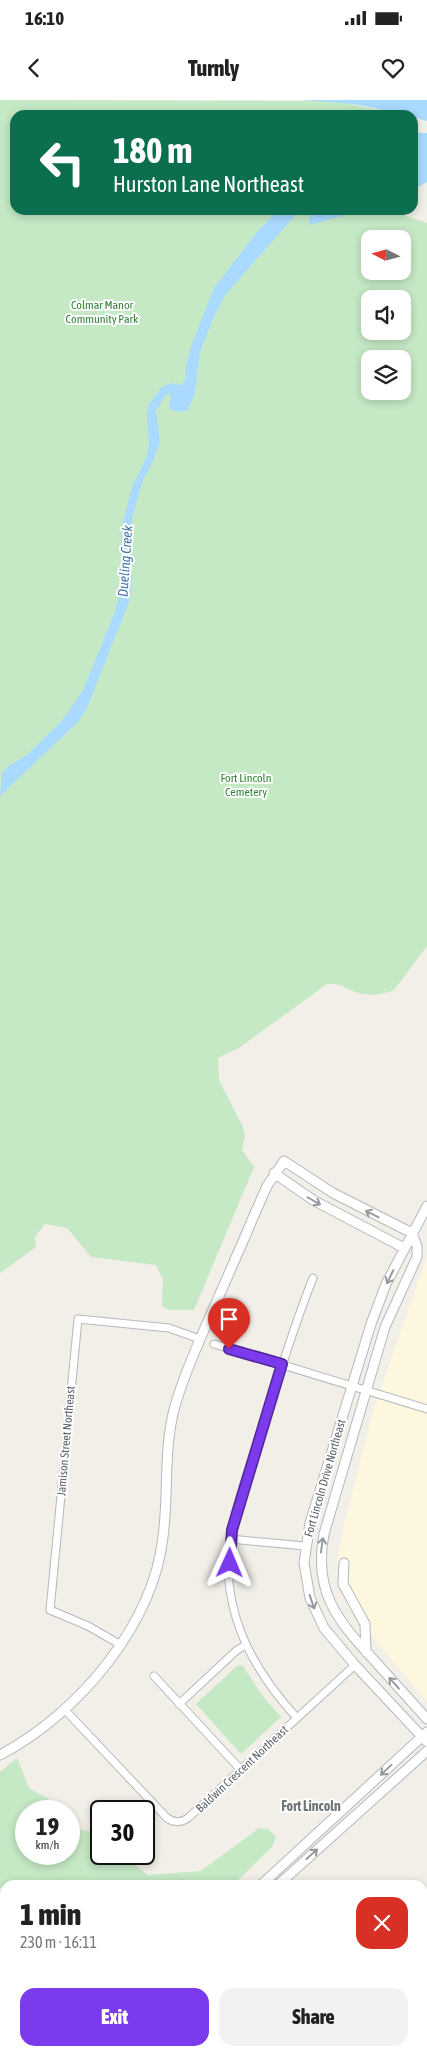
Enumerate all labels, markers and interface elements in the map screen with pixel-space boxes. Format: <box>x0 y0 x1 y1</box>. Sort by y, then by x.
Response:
text: 16:10 <box>25 7 64 29</box>
icon: back <box>20 54 48 82</box>
icon: heart <box>379 54 407 82</box>
text: Turnly <box>188 55 239 81</box>
icon: left <box>30 130 95 195</box>
text: 180 m <box>113 130 192 170</box>
text: Hurston Lane Northeast <box>113 171 304 197</box>
north arrow <box>361 230 411 280</box>
map controls <box>361 230 411 400</box>
button: sound <box>361 290 411 340</box>
park label: Colmar Manor Community Park <box>66 298 139 326</box>
button: layers <box>361 350 411 400</box>
water label: Dueling Creek <box>115 524 136 597</box>
park label: Fort Lincoln Cemetery <box>220 771 272 799</box>
one-way arrow <box>306 1197 321 1206</box>
one-way arrow <box>365 1208 380 1218</box>
one-way arrow <box>385 1269 394 1284</box>
pin <box>208 1298 250 1349</box>
icon: arrive <box>215 1305 243 1333</box>
street label: Jamison Street Northeast <box>54 1385 78 1497</box>
street label: Fort Lincoln Drive Northeast <box>301 1417 349 1538</box>
position arrow <box>203 1536 255 1588</box>
one-way arrow <box>317 1537 327 1553</box>
one-way arrow <box>308 1594 317 1610</box>
one-way arrow <box>388 1676 400 1689</box>
street label: Baldwin Crescent Northeast <box>193 1722 291 1815</box>
one-way arrow <box>380 1764 393 1776</box>
district label: Fort Lincoln <box>281 1798 341 1814</box>
speed limit sign: 30 <box>90 1800 155 1865</box>
text: 19 <box>36 1812 59 1840</box>
text: km/h <box>36 1838 59 1852</box>
one-way arrow <box>305 1849 318 1860</box>
text: 1 min <box>20 1897 81 1931</box>
button: close <box>356 1897 408 1949</box>
text: 230 m · 16:11 <box>20 1933 97 1951</box>
button: Exit <box>20 1988 209 2046</box>
button: Share <box>219 1988 408 2046</box>

